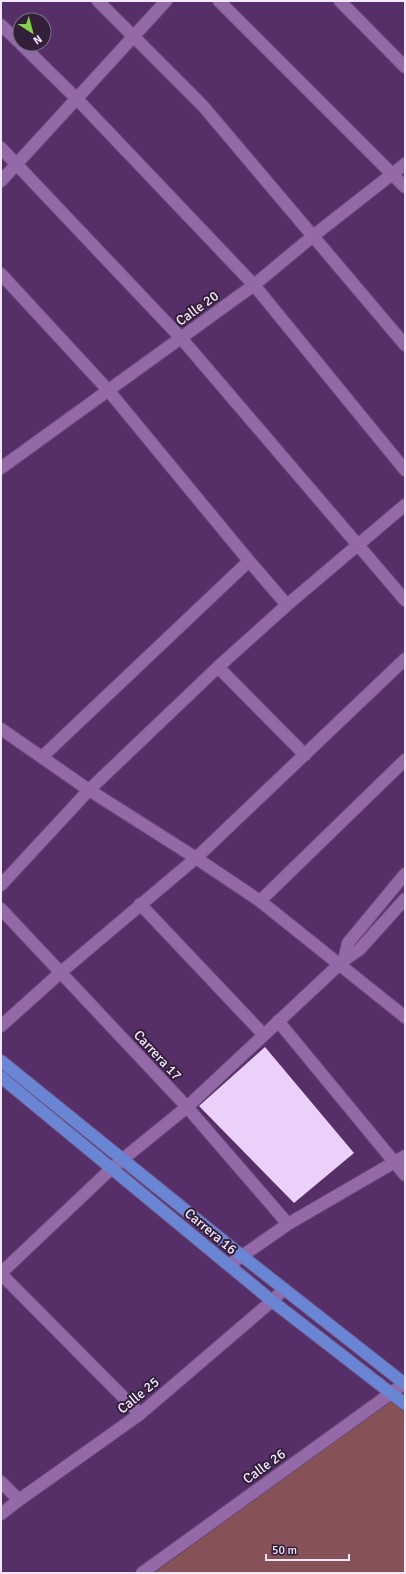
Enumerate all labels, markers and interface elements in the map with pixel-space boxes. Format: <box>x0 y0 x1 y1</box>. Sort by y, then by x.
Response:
north arrow <box>12 12 52 52</box>
text: N <box>31 32 45 47</box>
street label: Calle 20 <box>173 287 222 330</box>
street label: Carrera 17 <box>130 1027 185 1084</box>
street label: Carrera 16 <box>181 1205 240 1258</box>
street label: Calle 25 <box>114 1373 163 1417</box>
street label: Calle 26 <box>240 1445 289 1488</box>
scale bar <box>266 1536 349 1562</box>
text: 50 m <box>272 1543 297 1558</box>

